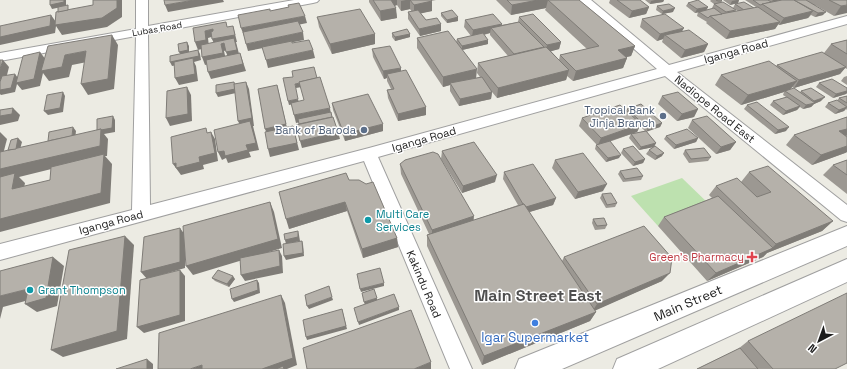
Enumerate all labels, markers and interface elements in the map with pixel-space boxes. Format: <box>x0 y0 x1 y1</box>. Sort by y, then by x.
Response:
street label: Lubas Road <box>131 19 183 39</box>
street label: Iganga Road <box>702 36 770 66</box>
street label: Nadiope Road East <box>672 72 758 146</box>
place label: Tropical Bank Jinja Branch <box>584 103 655 130</box>
marker: Tropical Bank Jinja Branch <box>658 111 668 121</box>
place label: Bank of Baroda <box>275 123 357 137</box>
street label: Iganga Road <box>390 123 458 155</box>
marker: Bank of Baroda <box>359 125 369 135</box>
street label: Iganga Road <box>77 207 145 237</box>
place label: Multi Care Services <box>376 207 429 234</box>
marker: Multi Care Services <box>363 215 373 225</box>
street label: Kakindu Road <box>403 248 445 320</box>
place label: Green's Pharmacy <box>649 250 744 264</box>
marker: Green's Pharmacy <box>747 252 757 262</box>
street label: Main Street <box>651 281 725 325</box>
place label: Grant Thompson <box>38 283 126 297</box>
marker: Grant Thompson <box>25 285 35 295</box>
district label: Main Street East <box>474 285 602 306</box>
marker: Igar Supermarket <box>530 318 540 328</box>
north arrow <box>799 321 839 361</box>
place label: Igar Supermarket <box>481 329 589 346</box>
text: N <box>805 341 820 356</box>

